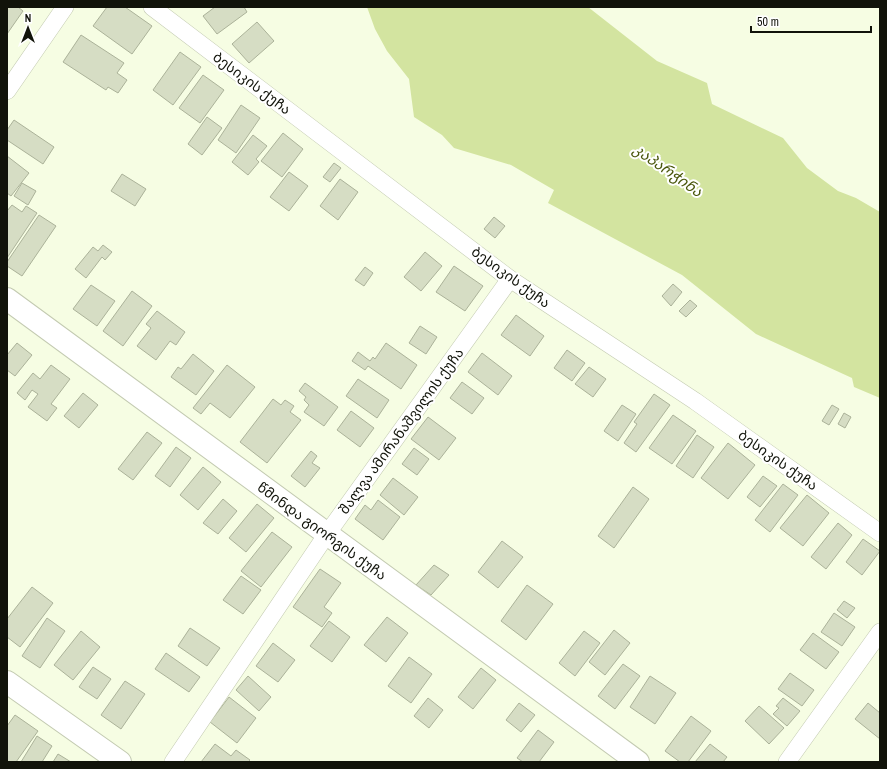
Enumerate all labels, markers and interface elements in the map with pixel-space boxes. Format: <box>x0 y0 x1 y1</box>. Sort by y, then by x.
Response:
north arrow <box>8 8 48 48</box>
scale bar <box>751 8 871 34</box>
text: N <box>25 11 31 25</box>
text: 50 m <box>757 14 779 30</box>
street label: ბესიკის ქუჩა <box>209 48 295 118</box>
water label: კაპარჭინა <box>629 138 707 202</box>
street label: ბესიკის ქუჩა <box>468 242 554 312</box>
street label: შალვა ამირანაშვილის ქუჩა <box>335 344 467 518</box>
street label: ბესიკის ქუჩა <box>735 426 821 494</box>
street label: წმინდა გიორგის ქუჩა <box>254 478 390 584</box>

